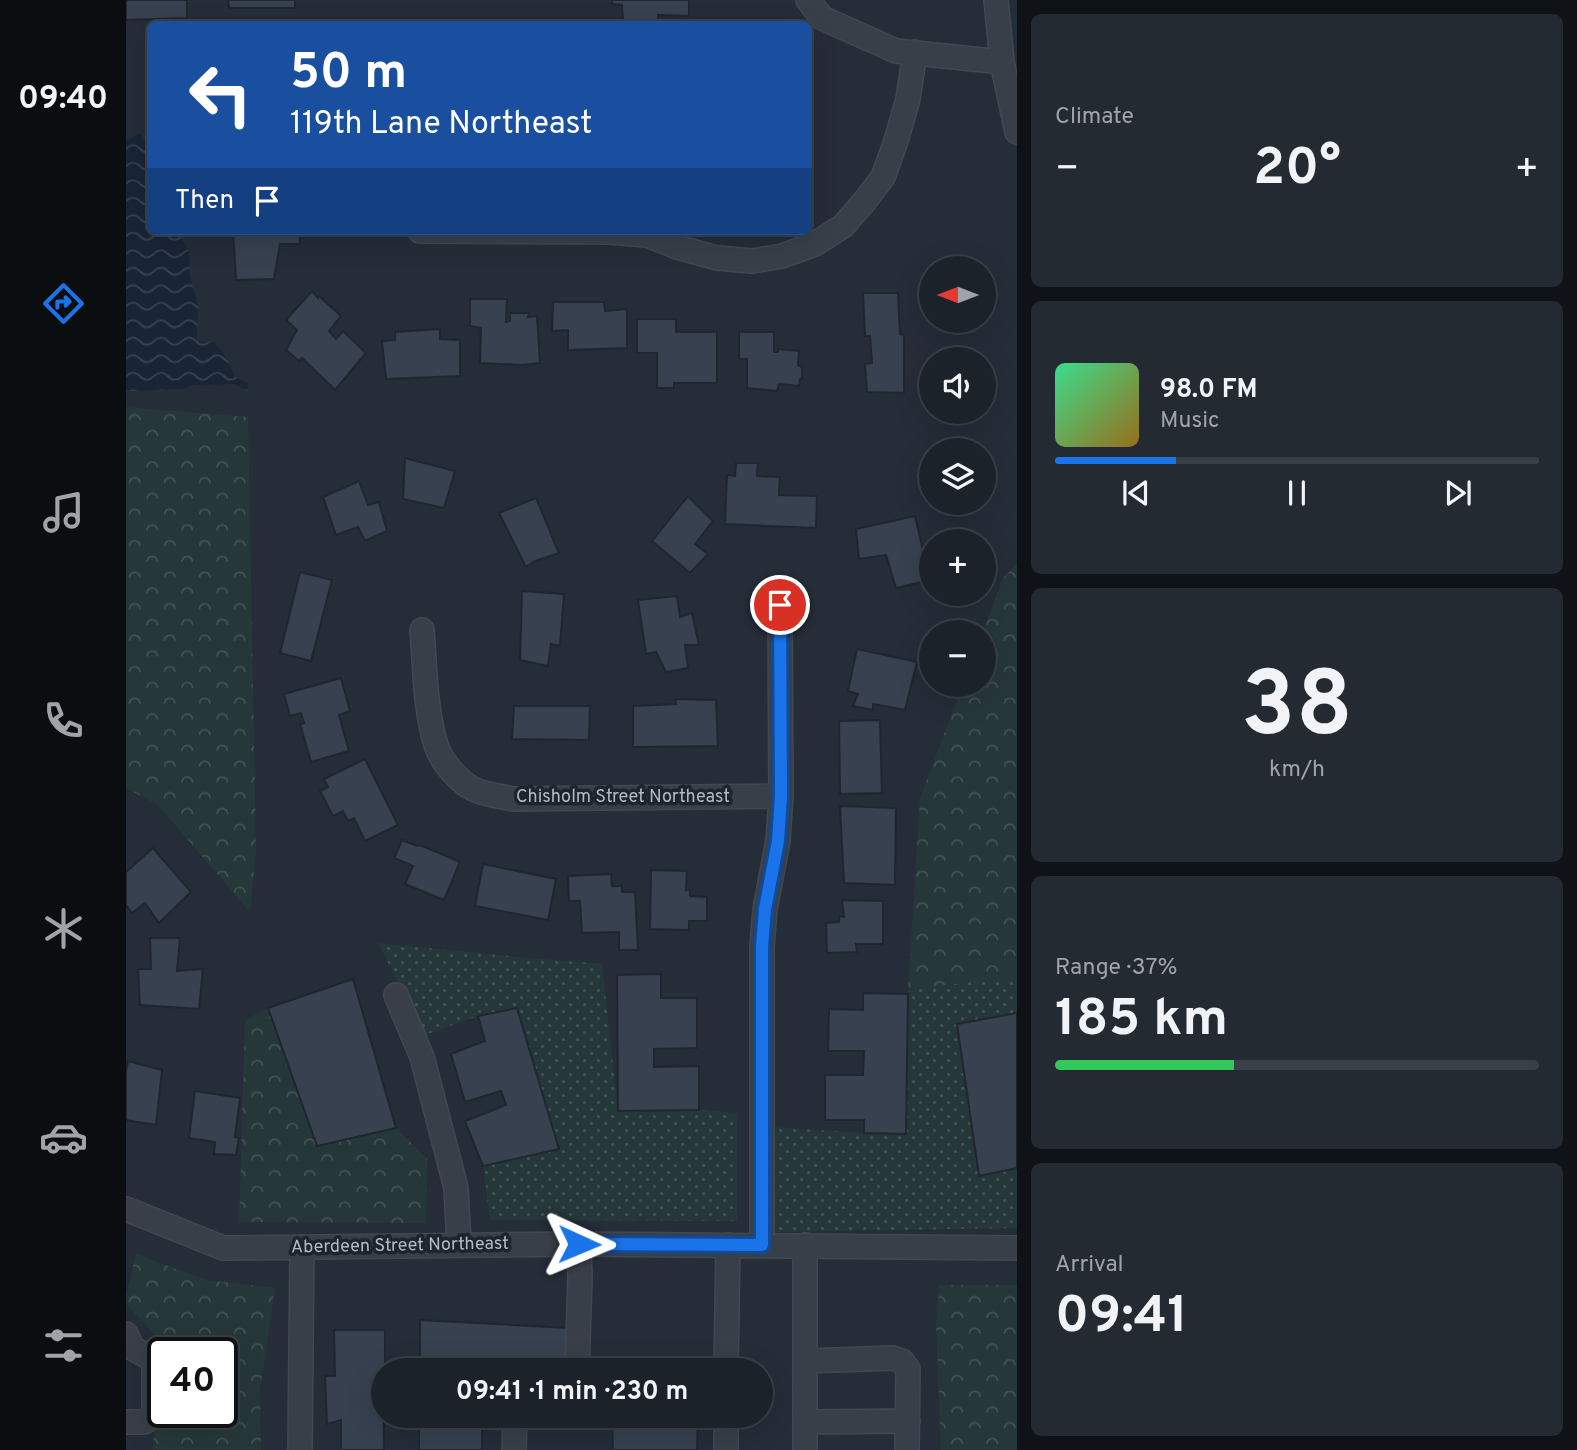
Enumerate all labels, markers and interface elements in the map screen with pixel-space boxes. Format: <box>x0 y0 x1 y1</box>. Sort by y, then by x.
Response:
text: 50 m <box>290 44 407 106</box>
icon: left <box>175 49 266 140</box>
text: 09:40 <box>18 80 108 120</box>
text: Climate <box>1055 103 1134 132</box>
text: 119th Lane Northeast <box>290 105 592 145</box>
text: 20° <box>1253 137 1341 203</box>
text: − <box>1055 146 1080 195</box>
text: + <box>1514 146 1539 195</box>
icon: arrive <box>248 182 286 220</box>
text: Then <box>175 185 234 218</box>
north arrow <box>919 256 996 332</box>
map controls <box>919 256 996 697</box>
icon: directions <box>39 279 88 328</box>
button: sound <box>919 347 996 424</box>
text: 98.0 FM <box>1160 374 1258 407</box>
text: Music <box>1160 407 1220 436</box>
button: layers <box>919 438 996 515</box>
icon: previous <box>1117 474 1155 512</box>
icon: pause <box>1278 474 1316 512</box>
icon: next <box>1439 474 1477 512</box>
icon: music <box>39 488 88 537</box>
button: + <box>919 529 996 606</box>
pin <box>750 575 810 635</box>
icon: arrive <box>761 586 799 624</box>
button: − <box>919 620 996 697</box>
text: 38 <box>1241 653 1353 768</box>
icon: phone <box>39 696 88 745</box>
text: km/h <box>1269 756 1325 785</box>
street label: Chisholm Street Northeast <box>516 786 730 809</box>
icon: climate <box>39 904 88 953</box>
text: Range · 37% <box>1055 954 1177 983</box>
text: 185 km <box>1055 988 1228 1054</box>
icon: car <box>39 1113 88 1162</box>
position arrow <box>542 1207 616 1281</box>
street label: Aberdeen Street Northeast <box>291 1233 509 1259</box>
text: Arrival <box>1055 1251 1124 1280</box>
text: 09:41 <box>1055 1285 1188 1351</box>
icon: filters <box>39 1321 88 1370</box>
speed limit sign: 40 <box>147 1337 238 1428</box>
text: 09:41 · 1 min · 230 m <box>456 1376 688 1409</box>

